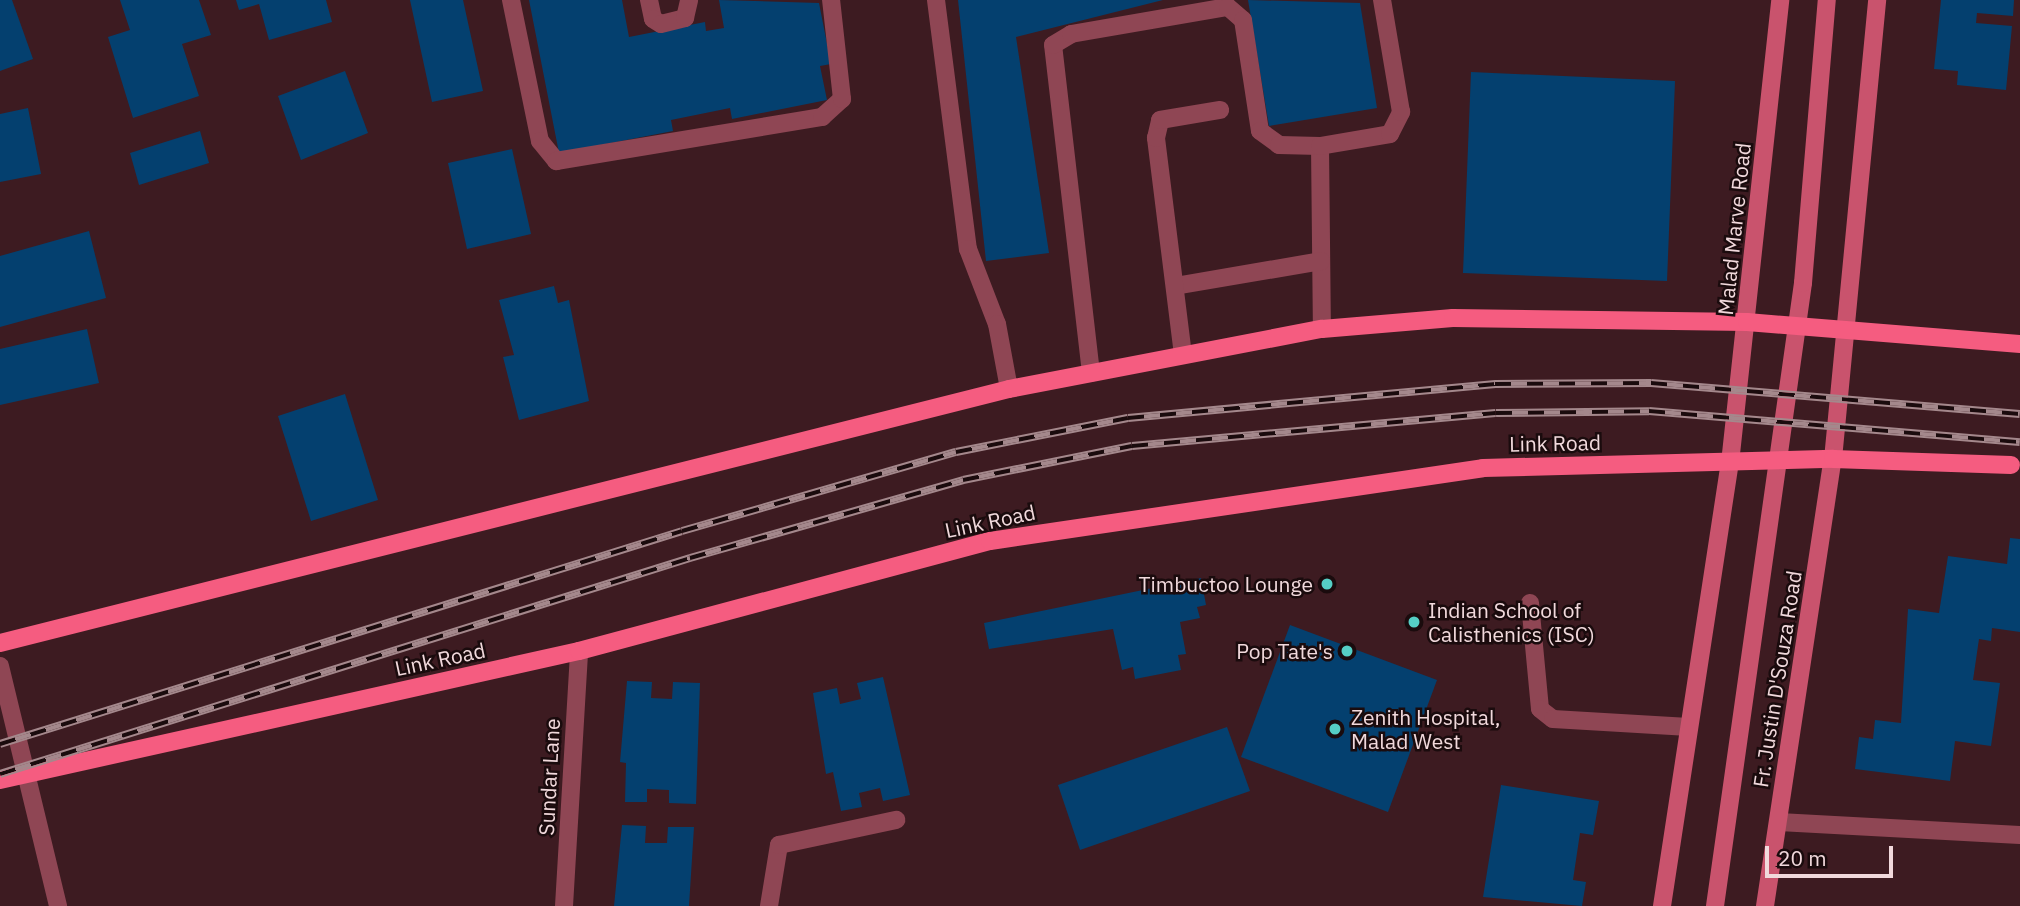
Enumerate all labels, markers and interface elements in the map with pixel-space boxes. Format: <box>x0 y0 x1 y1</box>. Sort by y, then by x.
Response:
street label: Malad Marve Road <box>1712 141 1756 317</box>
street label: Link Road <box>1509 430 1601 456</box>
street label: Link Road <box>942 499 1038 543</box>
street label: Fr. Justin D'Souza Road <box>1747 569 1807 789</box>
place label: Timbuctoo Lounge <box>1139 571 1313 597</box>
marker: Timbuctoo Lounge <box>1319 576 1335 592</box>
place label: Indian School of Calisthenics (ISC) <box>1428 597 1595 647</box>
marker: Indian School of Calisthenics (ISC) <box>1406 614 1422 630</box>
street label: Link Road <box>392 637 488 681</box>
place label: Pop Tate's <box>1236 638 1333 664</box>
marker: Pop Tate's <box>1339 643 1355 659</box>
place label: Zenith Hospital, Malad West <box>1351 704 1501 754</box>
street label: Sundar Lane <box>533 718 565 836</box>
marker: Zenith Hospital, Malad West <box>1325 719 1345 739</box>
scale bar <box>1768 832 1896 876</box>
text: 20 m <box>1778 844 1827 872</box>

